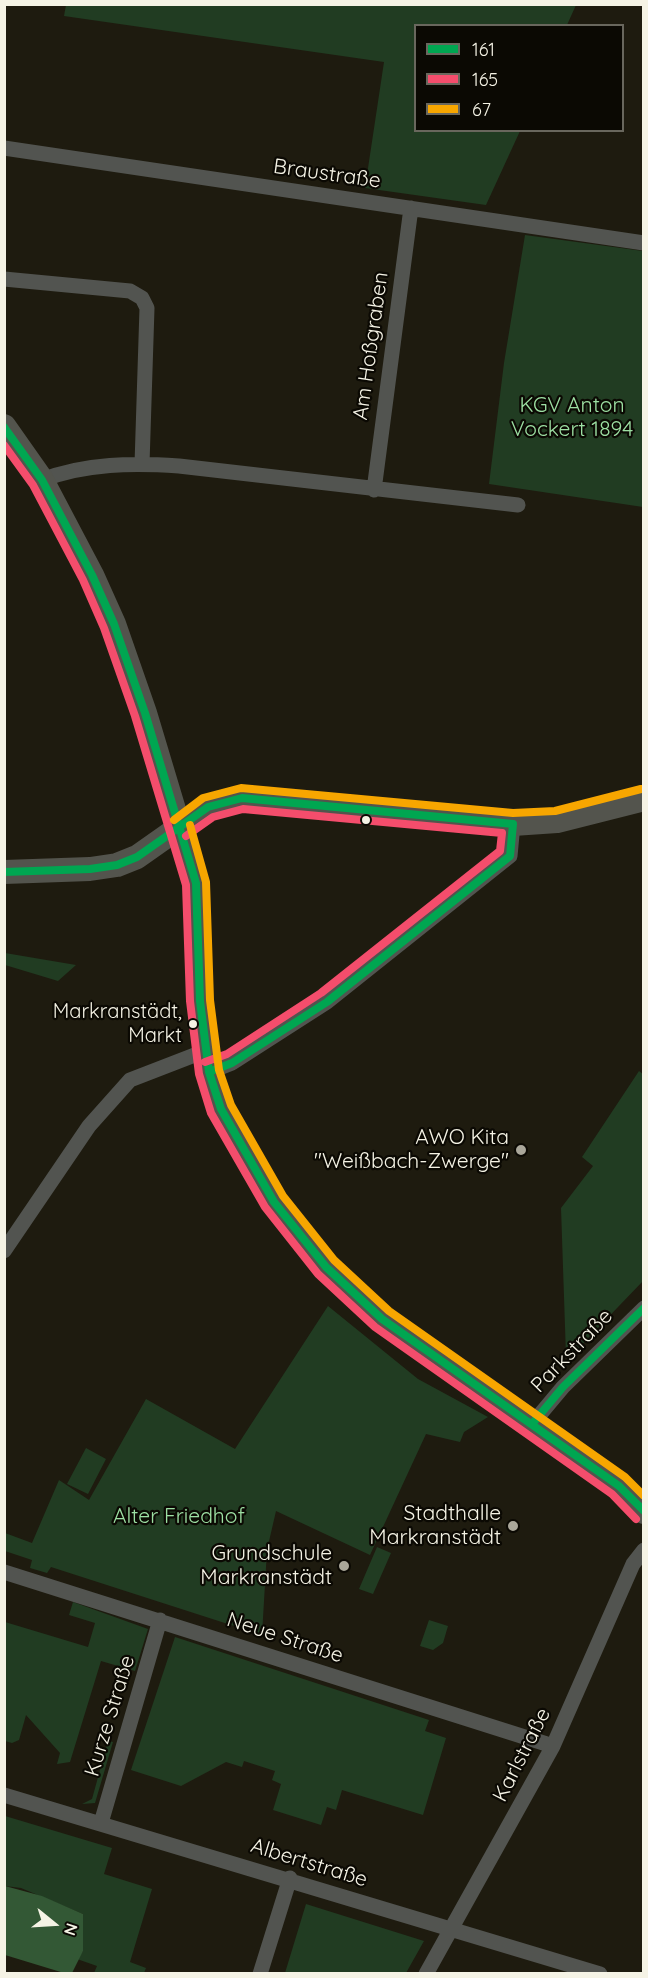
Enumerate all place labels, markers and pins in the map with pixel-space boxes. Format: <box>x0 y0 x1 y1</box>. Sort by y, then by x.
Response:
unlabelled marker <box>360 814 372 826</box>
place label: Markranstädt, Markt <box>53 1000 182 1047</box>
marker: Markranstädt, Markt <box>187 1018 199 1030</box>
place label: AWO Kita "Weißbach-Zwerge" <box>314 1125 509 1175</box>
marker: AWO Kita "Weißbach-Zwerge" <box>514 1143 528 1157</box>
place label: Stadthalle Markranstädt <box>369 1501 501 1551</box>
marker: Stadthalle Markranstädt <box>506 1519 520 1533</box>
place label: Grundschule Markranstädt <box>200 1541 332 1591</box>
marker: Grundschule Markranstädt <box>337 1559 351 1573</box>

